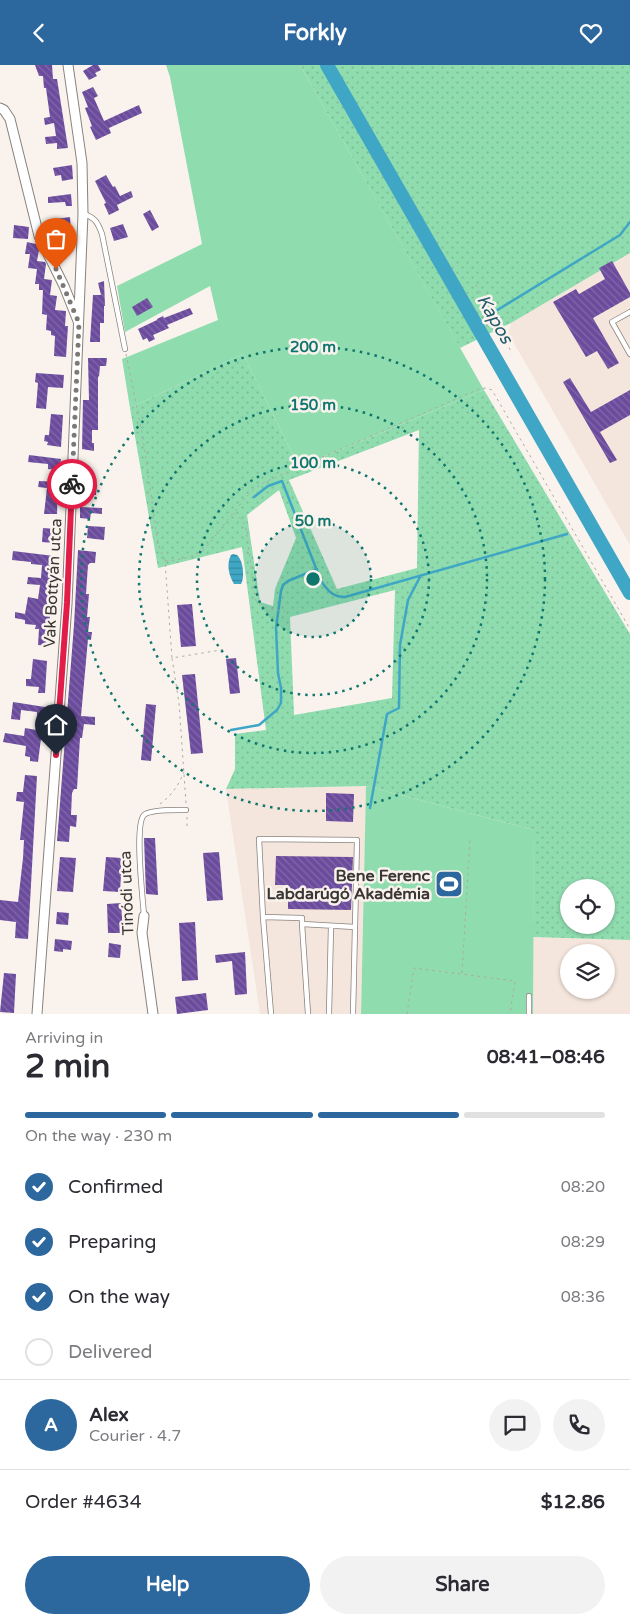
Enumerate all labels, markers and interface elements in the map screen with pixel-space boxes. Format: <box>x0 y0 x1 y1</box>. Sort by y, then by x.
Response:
icon: back <box>25 19 53 47</box>
icon: heart <box>577 19 605 47</box>
text: Forkly <box>283 20 347 46</box>
pin <box>35 218 77 269</box>
icon: bag <box>42 225 70 253</box>
water label: Kapos <box>472 290 518 349</box>
text: 200 m <box>290 338 336 356</box>
text: 150 m <box>290 396 336 414</box>
text: 100 m <box>290 454 336 472</box>
courier <box>47 459 97 509</box>
icon: bike <box>58 470 86 498</box>
text: 50 m <box>295 512 331 530</box>
street label: Vak Bottyán utca <box>40 518 66 648</box>
centre of rings <box>304 570 322 588</box>
pin <box>35 704 77 755</box>
icon: home <box>42 711 70 739</box>
street label: Tinódi utca <box>116 850 138 936</box>
place label: Bene Ferenc Labdarúgó Akadémia <box>267 866 430 904</box>
sports icon: Bene Ferenc Labdarúgó Akadémia <box>434 869 464 899</box>
map controls <box>560 879 615 999</box>
button: locate <box>560 879 615 934</box>
button: layers <box>560 944 615 999</box>
text: Arriving in <box>25 1028 103 1048</box>
text: 08:41–08:46 <box>487 1046 605 1068</box>
text: 2 min <box>25 1048 110 1086</box>
text: On the way · 230 m <box>25 1126 172 1146</box>
icon: check <box>25 1173 53 1201</box>
text: Confirmed <box>68 1176 163 1198</box>
text: 08:20 <box>561 1177 605 1197</box>
icon: check <box>25 1228 53 1256</box>
text: Preparing <box>68 1231 157 1253</box>
text: 08:29 <box>561 1232 605 1252</box>
icon: check <box>25 1283 53 1311</box>
text: On the way <box>68 1286 170 1308</box>
text: 08:36 <box>561 1287 605 1307</box>
text: Delivered <box>68 1341 153 1363</box>
button: chat <box>489 1399 541 1451</box>
button: phone <box>553 1399 605 1451</box>
text: Alex <box>89 1404 129 1426</box>
text: A <box>44 1414 58 1436</box>
text: Courier · 4.7 <box>89 1426 181 1446</box>
text: Order #4634 <box>25 1491 142 1513</box>
text: $12.86 <box>541 1491 605 1513</box>
button: Help <box>25 1556 310 1614</box>
button: Share <box>320 1556 605 1614</box>

